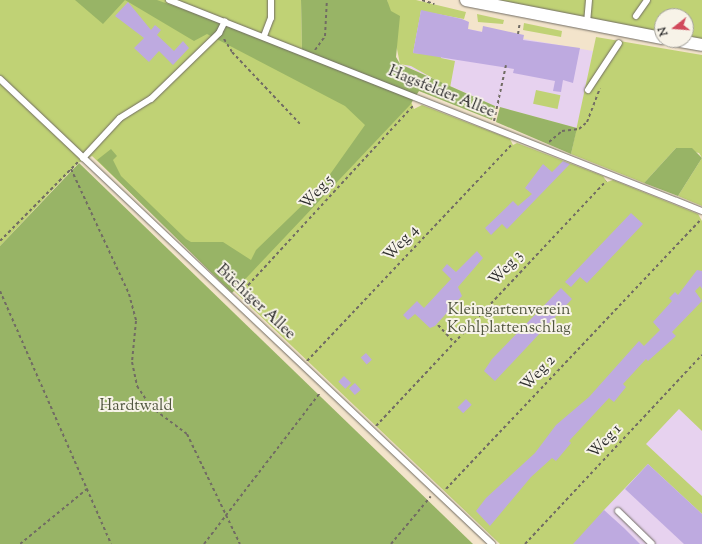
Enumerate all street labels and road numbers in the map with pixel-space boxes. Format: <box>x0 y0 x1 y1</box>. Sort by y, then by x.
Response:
street label: Hagsfelder Allee <box>385 63 497 123</box>
street label: Weg 5 <box>297 172 339 214</box>
street label: Weg 4 <box>380 222 424 266</box>
street label: Weg 3 <box>486 247 528 291</box>
street label: Büchiger Allee <box>211 261 299 345</box>
street label: Weg 2 <box>518 352 560 396</box>
street label: Weg 1 <box>585 421 627 463</box>

